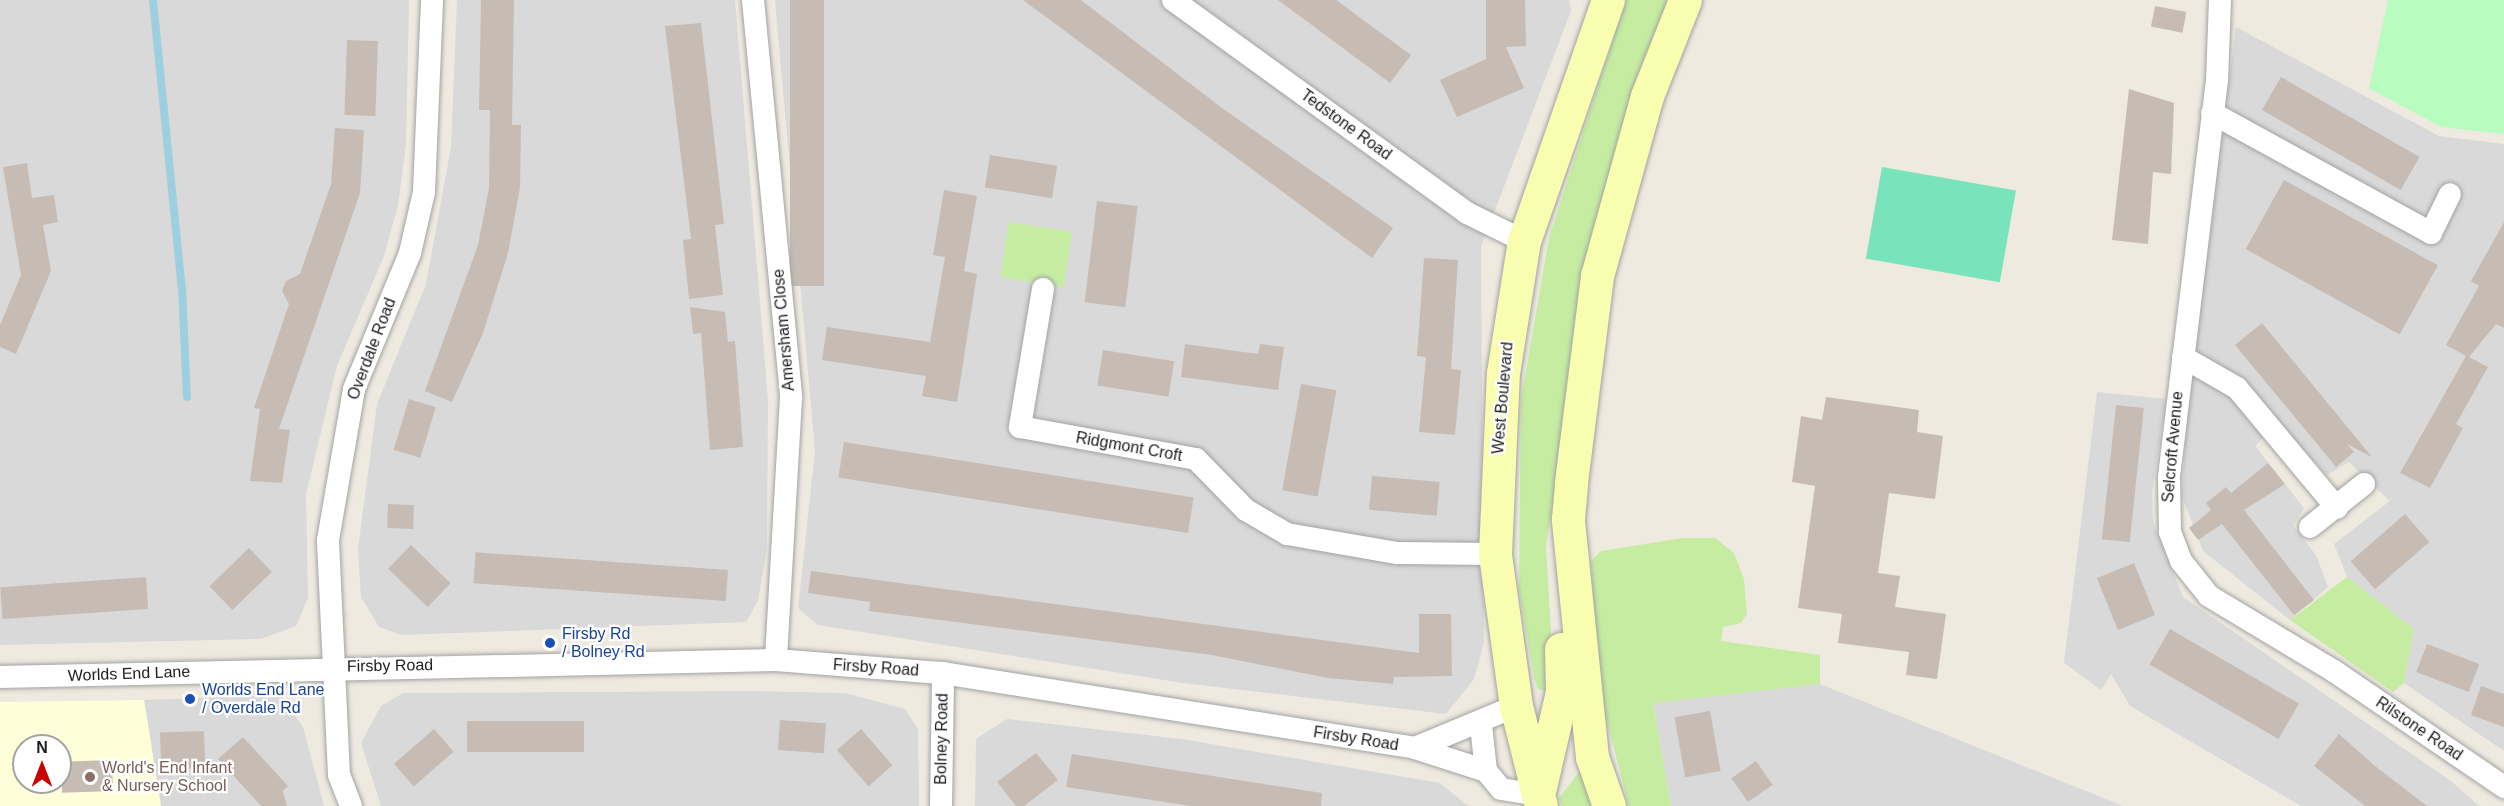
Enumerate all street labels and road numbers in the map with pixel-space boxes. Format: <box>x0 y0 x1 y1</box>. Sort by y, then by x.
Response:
street label: Tedstone Road <box>1297 86 1395 164</box>
street label: Amersham Close <box>769 268 799 392</box>
street label: Overdale Road <box>344 295 400 403</box>
street label: West Boulevard <box>1489 341 1517 455</box>
street label: Selcroft Avenue <box>2159 390 2187 504</box>
street label: Ridgmont Croft <box>1074 428 1184 466</box>
street label: Firsby Road <box>832 655 920 681</box>
street label: Firsby Road <box>347 656 433 676</box>
street label: Worlds End Lane <box>67 662 191 686</box>
street label: Bolney Road <box>932 693 952 785</box>
street label: Rilstone Road <box>2372 693 2466 765</box>
street label: Firsby Road <box>1312 723 1400 755</box>

